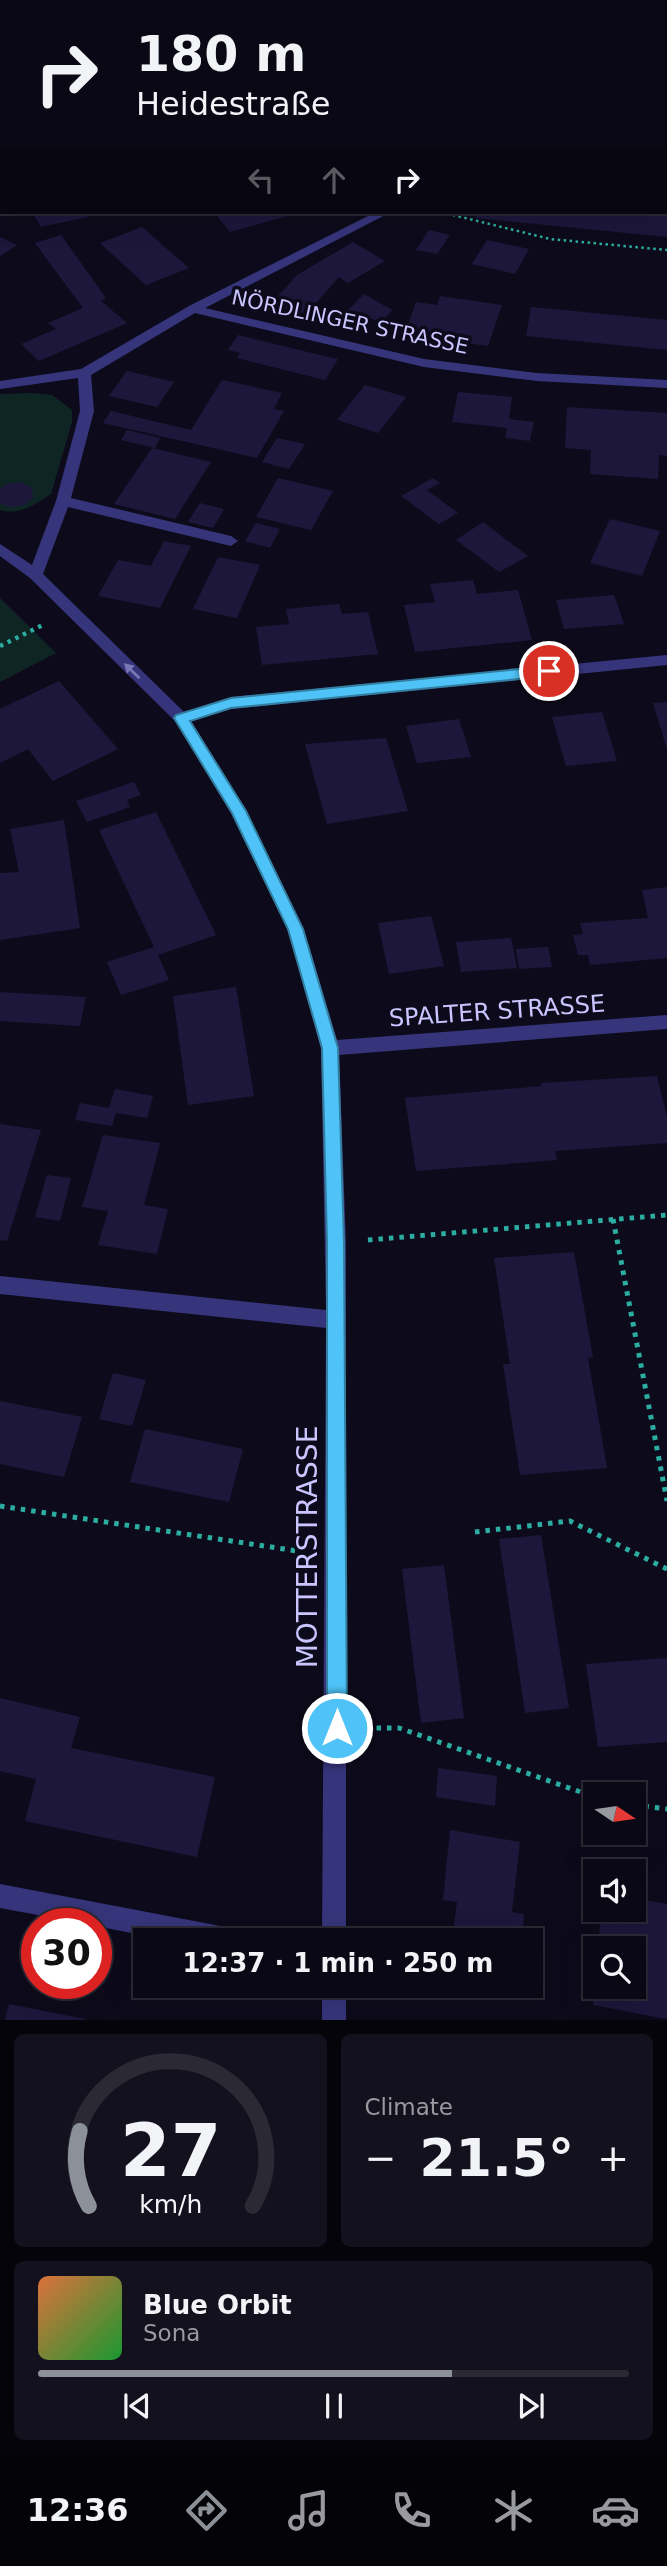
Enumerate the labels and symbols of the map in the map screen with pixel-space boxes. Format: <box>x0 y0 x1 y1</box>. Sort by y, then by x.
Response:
street label: NÖRDLINGER STRASSE <box>229 284 471 359</box>
pin <box>519 641 579 701</box>
one-way arrow <box>124 662 141 679</box>
street label: SPALTER STRASSE <box>388 989 606 1033</box>
street label: MOTTERSTRASSE <box>291 1426 324 1668</box>
position arrow <box>300 1691 374 1765</box>
north arrow <box>583 1782 646 1844</box>
speed limit sign: 30 <box>21 1908 112 1999</box>

